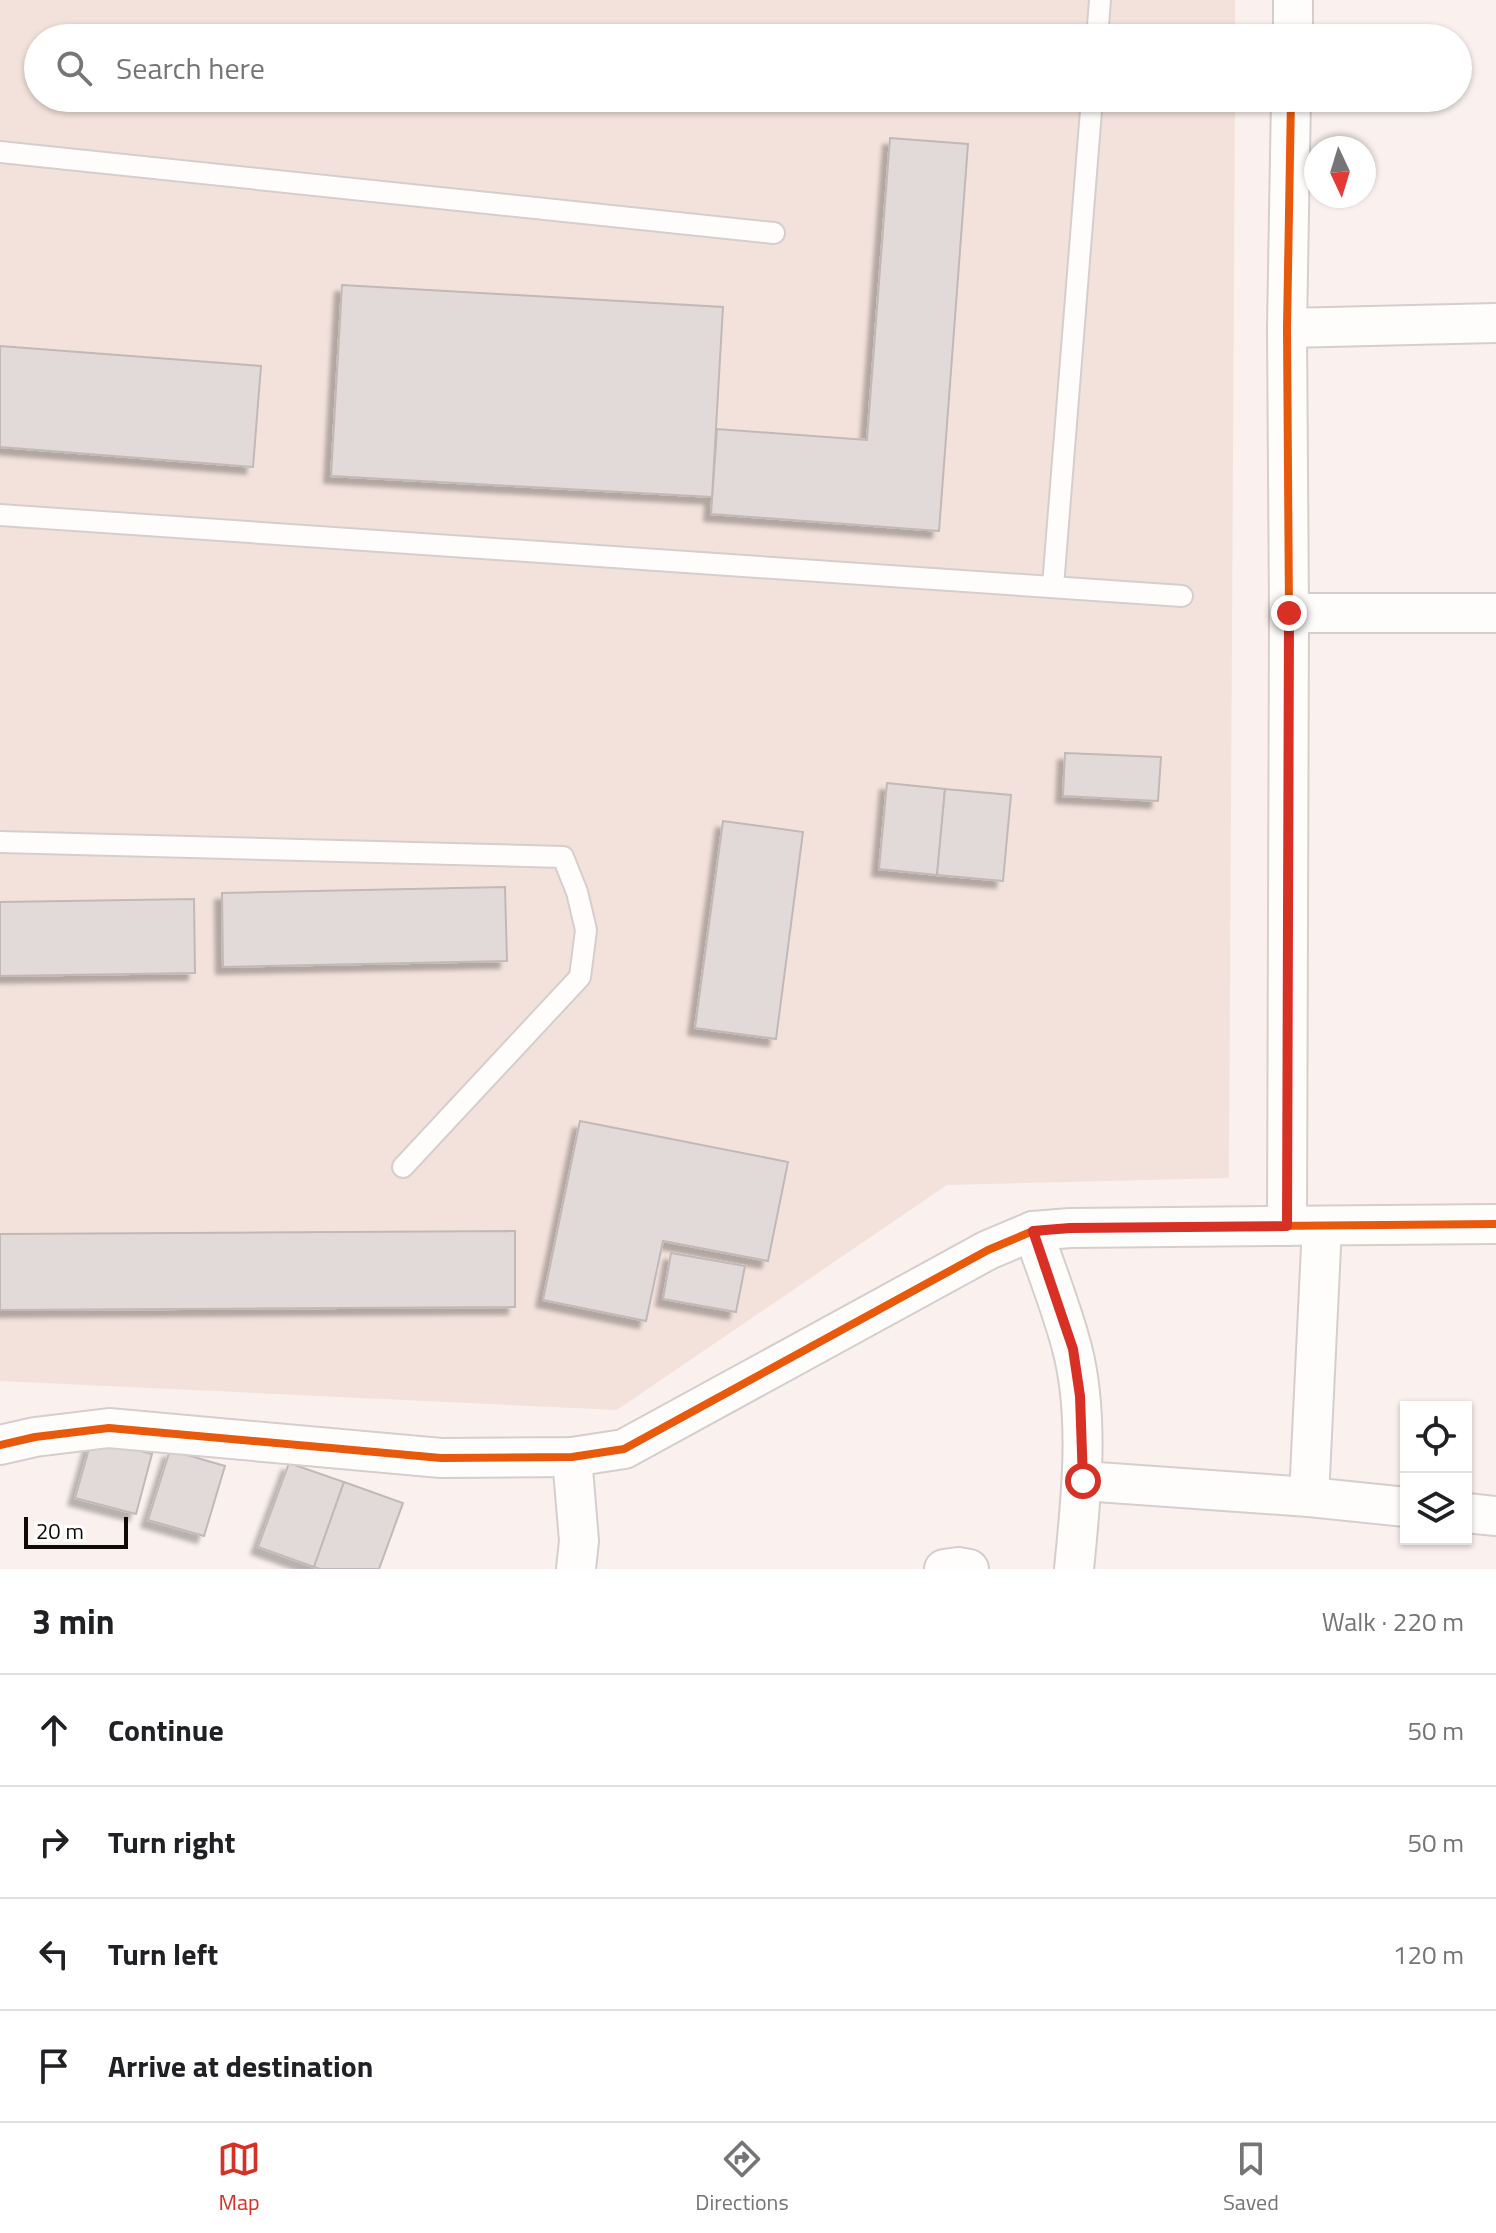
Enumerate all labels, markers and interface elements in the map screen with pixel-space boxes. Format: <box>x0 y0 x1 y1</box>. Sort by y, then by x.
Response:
search box <box>24 24 1472 112</box>
text: Search here <box>116 45 265 91</box>
icon: search <box>52 46 96 90</box>
north arrow <box>1304 136 1376 208</box>
route end <box>1271 595 1307 631</box>
map controls <box>1400 1401 1472 1545</box>
button: locate <box>1400 1401 1472 1473</box>
route start <box>1065 1463 1101 1499</box>
button: layers <box>1400 1473 1472 1545</box>
scale bar <box>24 1513 128 1549</box>
text: 20 m <box>36 1514 84 1548</box>
text: 3 min <box>32 1595 115 1647</box>
text: Walk · 220 m <box>1322 1602 1464 1641</box>
text: Continue <box>108 1707 224 1753</box>
icon: ahead <box>32 1708 76 1752</box>
text: 50 m <box>1407 1711 1464 1750</box>
text: Turn right <box>108 1819 236 1865</box>
icon: right <box>32 1820 76 1864</box>
text: 50 m <box>1407 1823 1464 1862</box>
text: Turn left <box>108 1931 218 1977</box>
icon: left <box>32 1932 76 1976</box>
text: 120 m <box>1393 1935 1464 1974</box>
text: Arrive at destination <box>108 2043 373 2089</box>
icon: arrive <box>32 2044 76 2088</box>
tab: Map <box>217 2137 261 2219</box>
tab: Directions <box>695 2137 789 2219</box>
tab: Saved <box>1223 2137 1279 2219</box>

